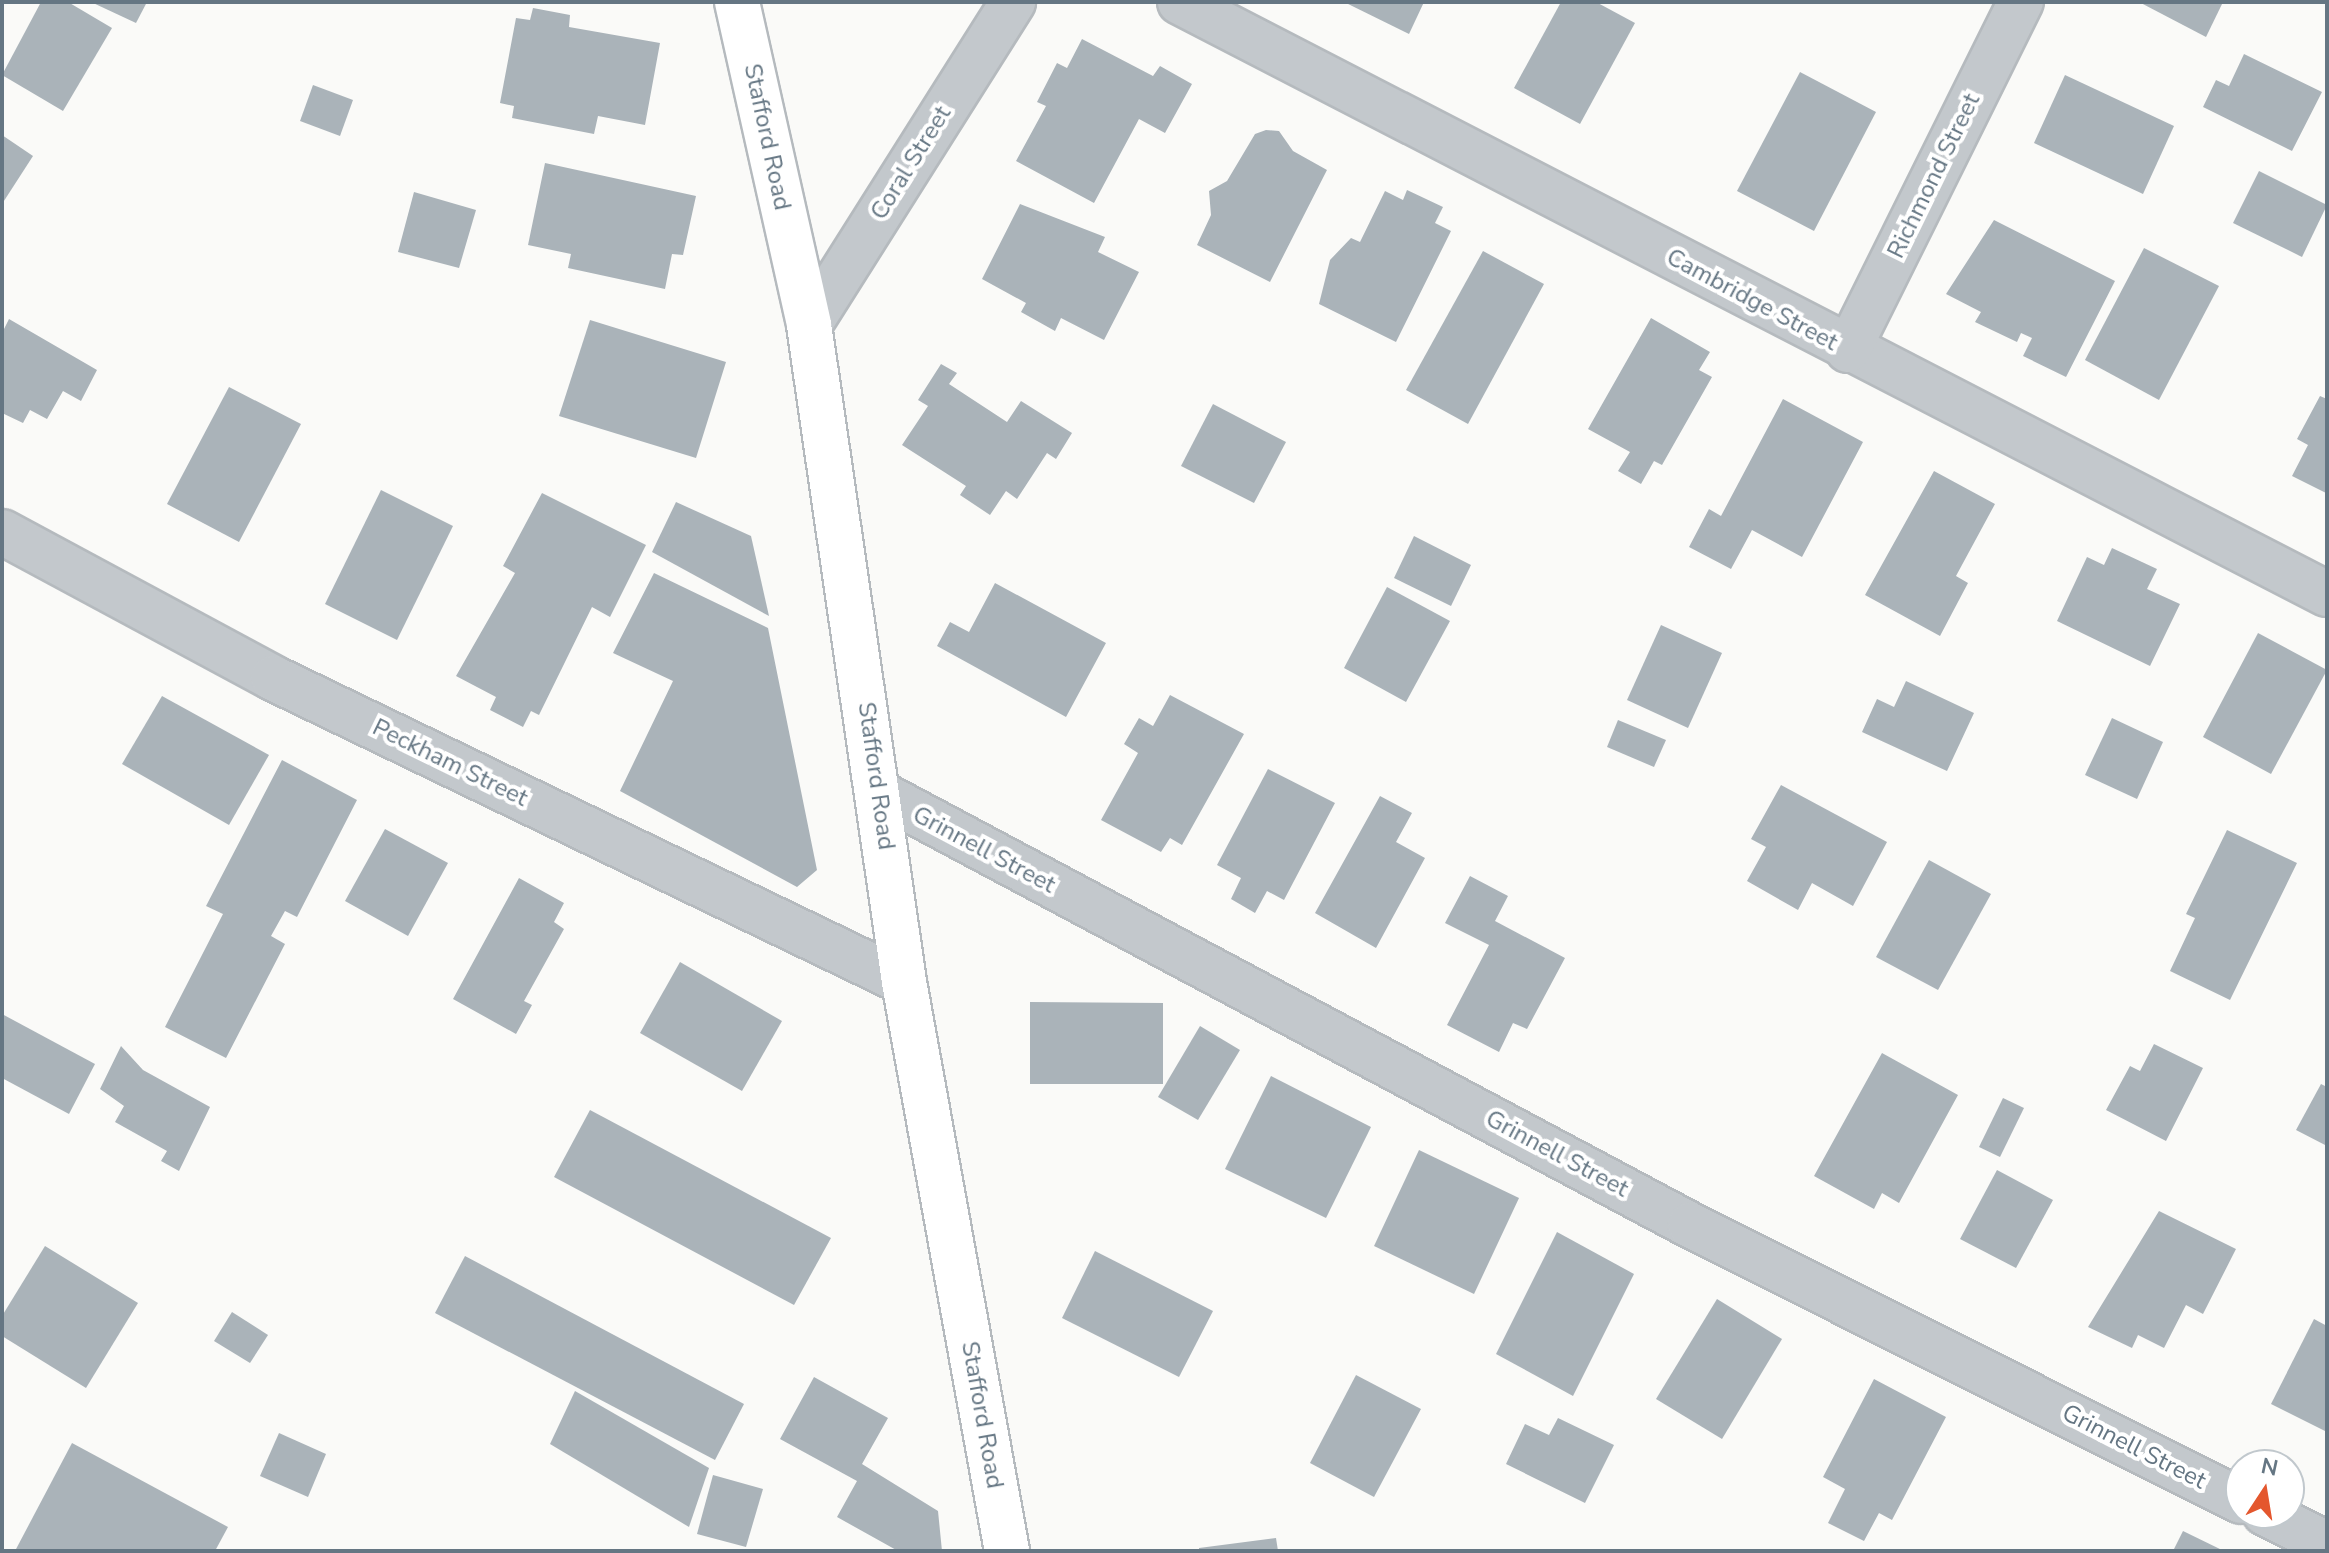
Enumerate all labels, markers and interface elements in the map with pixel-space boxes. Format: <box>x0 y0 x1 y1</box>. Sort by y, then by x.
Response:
street label: Stafford Road <box>737 61 797 213</box>
street label: Richmond Street <box>1882 89 1986 263</box>
street label: Coral Street <box>865 101 957 225</box>
street label: Cambridge Street <box>1662 243 1842 357</box>
street label: Stafford Road <box>851 700 901 852</box>
street label: Peckham Street <box>368 713 532 813</box>
street label: Grinnell Street <box>908 800 1060 900</box>
street label: Grinnell Street <box>1481 1104 1633 1204</box>
street label: Stafford Road <box>955 1339 1009 1491</box>
street label: Grinnell Street <box>2057 1398 2211 1496</box>
north arrow <box>2225 1449 2305 1529</box>
text: N <box>2258 1451 2281 1484</box>

